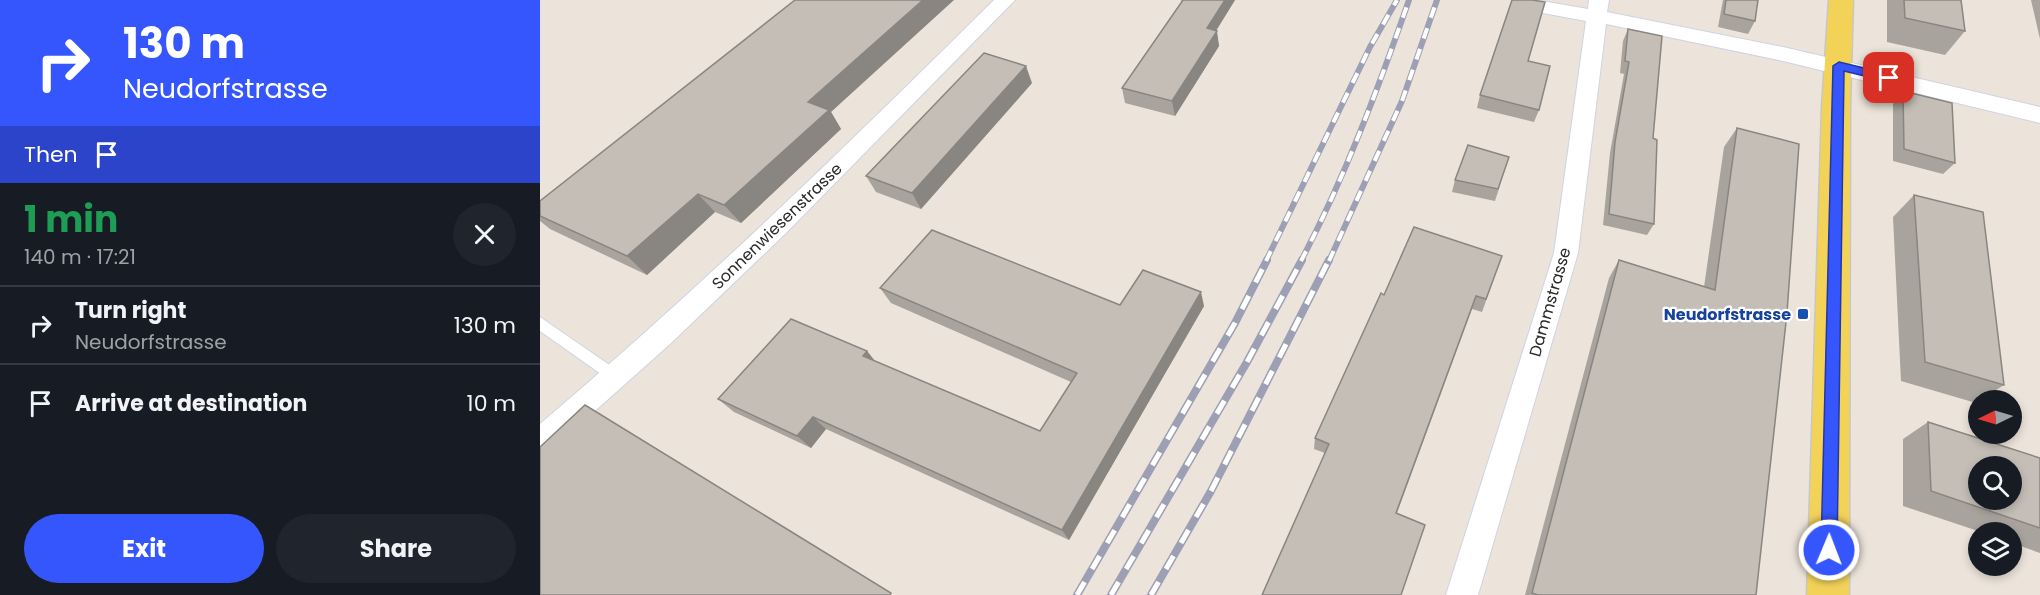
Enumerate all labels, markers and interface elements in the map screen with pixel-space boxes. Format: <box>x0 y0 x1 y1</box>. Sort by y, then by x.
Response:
text: 130 m <box>123 14 245 73</box>
icon: right <box>24 24 102 102</box>
pin <box>1863 52 1914 103</box>
icon: arrive <box>1872 61 1905 94</box>
text: Neudorfstrasse <box>123 70 328 107</box>
icon: arrive <box>90 138 123 171</box>
text: Then <box>24 139 78 170</box>
street label: Sonnenwiesenstrasse <box>707 157 847 294</box>
text: 1 min <box>24 194 118 245</box>
button: close <box>453 203 516 266</box>
text: 140 m · 17:21 <box>24 243 136 271</box>
street label: Dammstrasse <box>1523 245 1577 359</box>
text: Turn right <box>75 295 186 326</box>
place label: Neudorfstrasse <box>1664 303 1791 326</box>
marker: Neudorfstrasse <box>1796 307 1810 321</box>
icon: right <box>24 309 57 342</box>
text: 130 m <box>454 310 516 341</box>
text: Neudorfstrasse <box>75 328 227 356</box>
icon: arrive <box>24 387 57 420</box>
text: Arrive at destination <box>75 388 307 419</box>
text: 10 m <box>467 388 516 419</box>
north arrow <box>1968 390 2022 444</box>
map controls <box>1968 390 2022 576</box>
button: search <box>1968 456 2022 510</box>
button: Exit <box>24 514 264 583</box>
button: Share <box>276 514 516 583</box>
position arrow <box>1797 518 1861 582</box>
button: layers <box>1968 522 2022 576</box>

